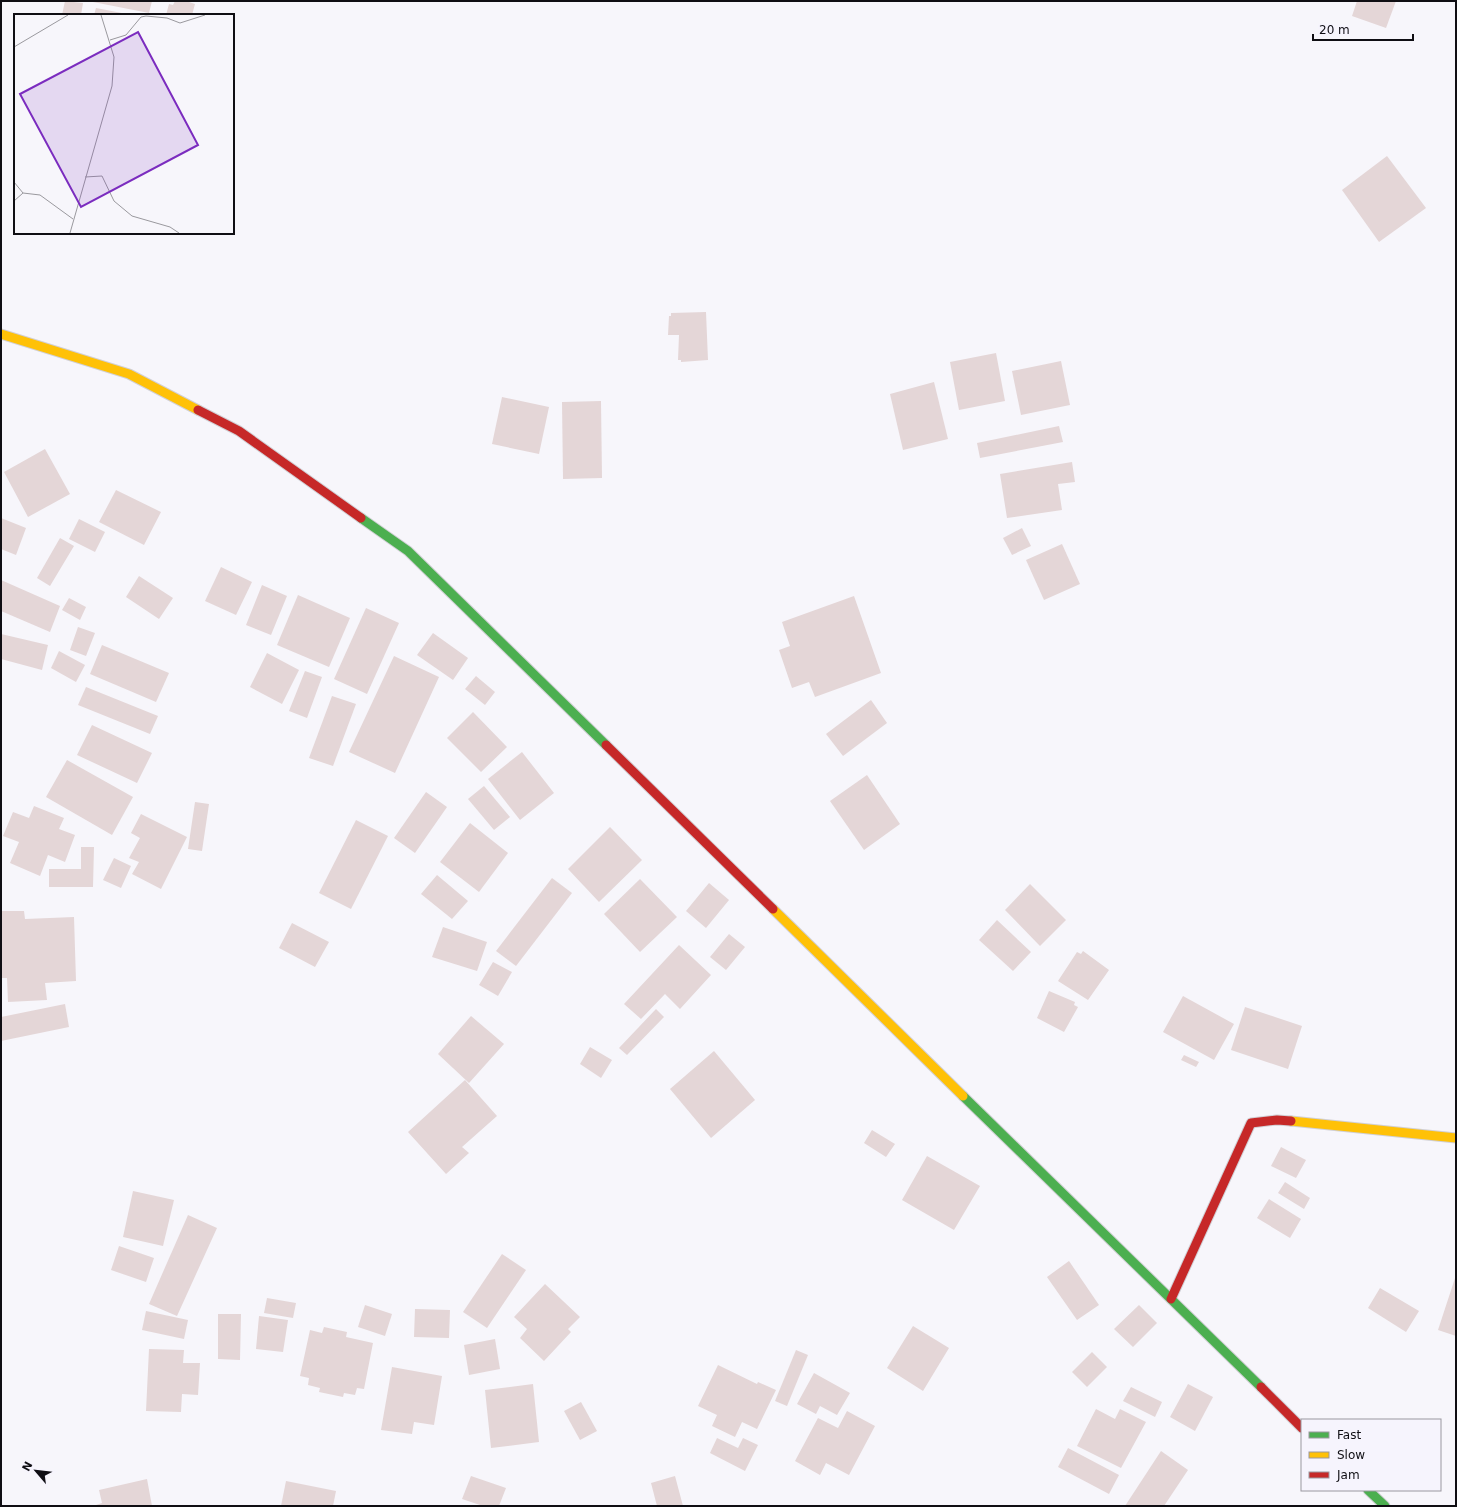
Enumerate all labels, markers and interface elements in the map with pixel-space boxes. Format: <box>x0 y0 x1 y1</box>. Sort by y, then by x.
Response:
inset map <box>14 14 234 234</box>
scale bar <box>1313 16 1413 42</box>
text: 20 m <box>1319 23 1350 37</box>
legend <box>1301 1419 1441 1491</box>
text: Fast <box>1337 1428 1361 1442</box>
text: Slow <box>1337 1448 1365 1462</box>
north arrow <box>16 1451 56 1491</box>
text: N <box>20 1459 36 1474</box>
text: Jam <box>1336 1468 1360 1482</box>

